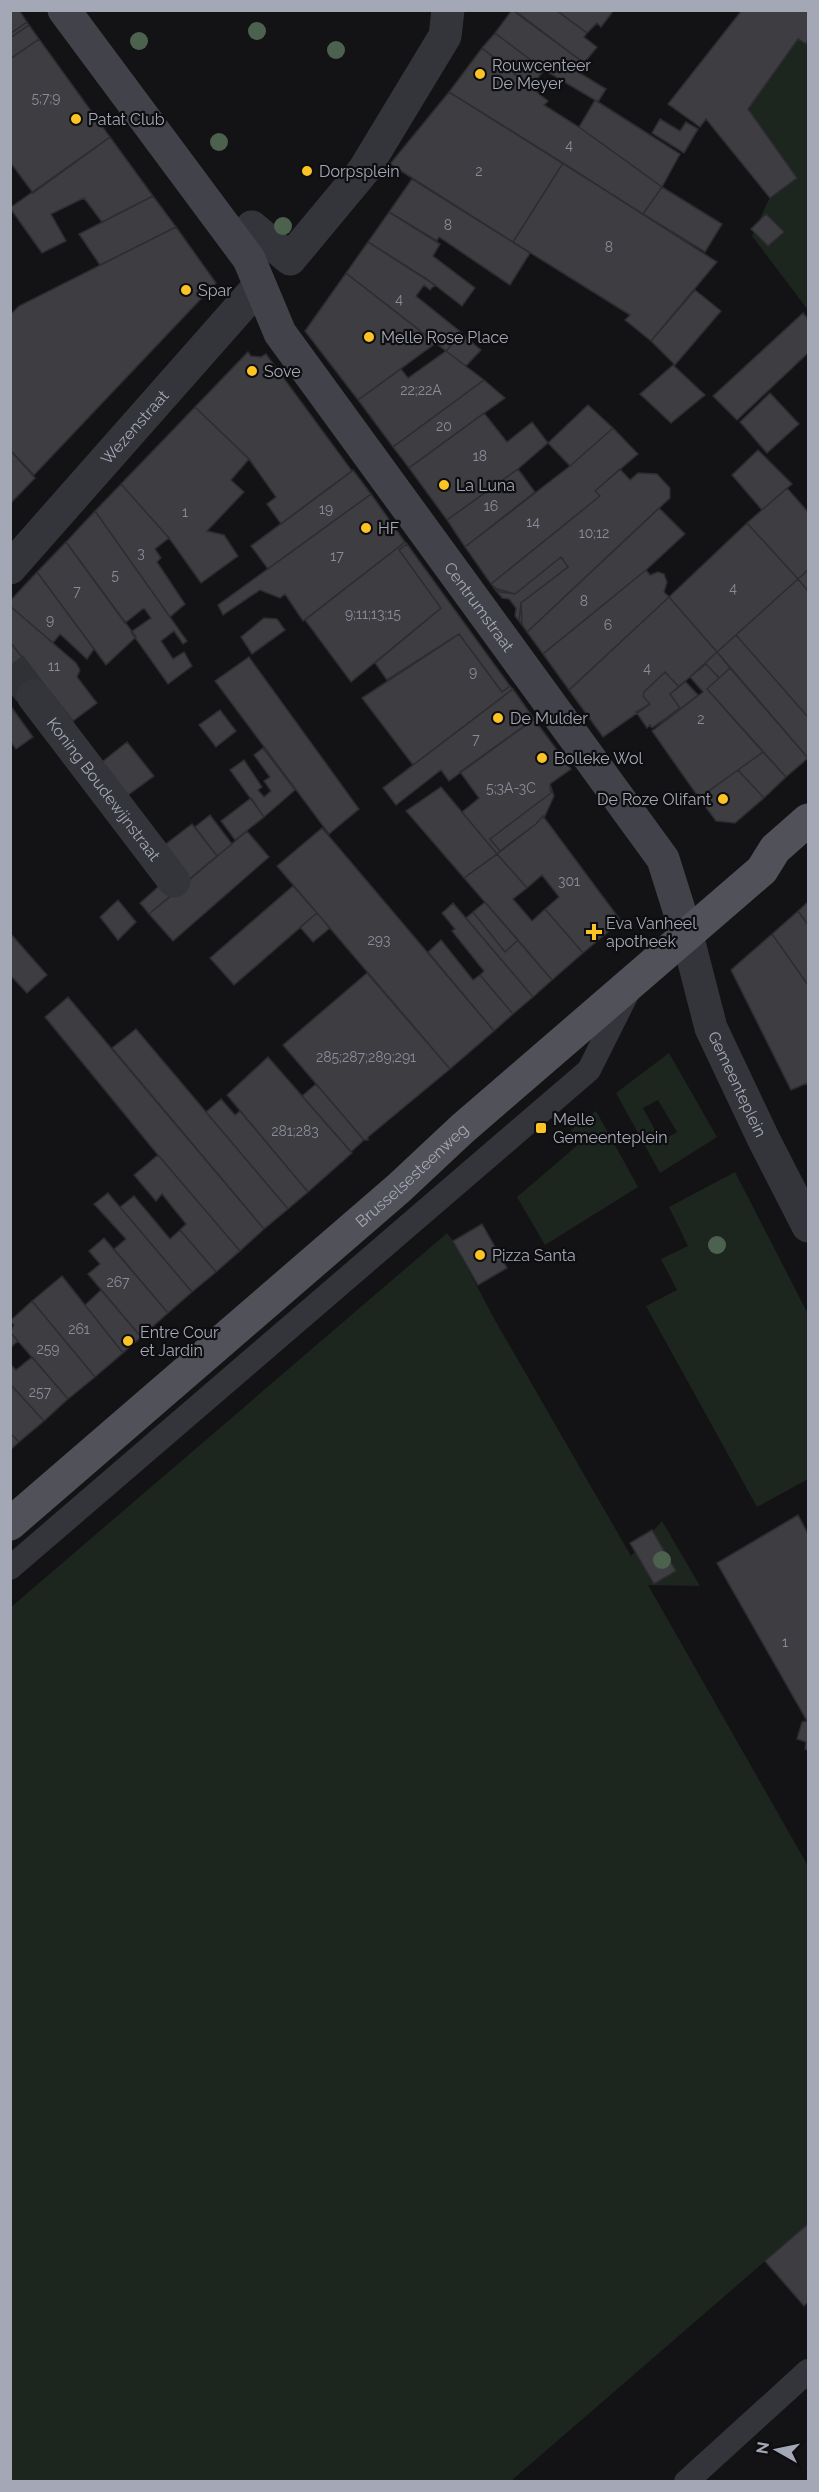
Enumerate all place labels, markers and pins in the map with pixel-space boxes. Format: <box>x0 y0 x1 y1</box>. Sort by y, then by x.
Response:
place label: Rouwcenteer De Meyer <box>492 56 591 93</box>
marker: Rouwcenteer De Meyer <box>473 67 487 81</box>
place label: Patat Club <box>88 110 165 129</box>
marker: Patat Club <box>69 112 83 126</box>
place label: Dorpsplein <box>319 162 400 181</box>
marker: Dorpsplein <box>300 164 314 178</box>
place label: Spar <box>198 281 232 300</box>
marker: Spar <box>179 283 193 297</box>
place label: Melle Rose Place <box>381 328 509 347</box>
marker: Melle Rose Place <box>362 330 376 344</box>
place label: Sove <box>264 362 301 381</box>
marker: Sove <box>245 364 259 378</box>
place label: La Luna <box>456 476 515 495</box>
marker: La Luna <box>437 478 451 492</box>
place label: HF <box>378 519 399 538</box>
marker: HF <box>359 521 373 535</box>
place label: De Mulder <box>510 709 588 728</box>
marker: De Mulder <box>491 711 505 725</box>
place label: Bolleke Wol <box>554 749 643 768</box>
marker: Bolleke Wol <box>535 751 549 765</box>
place label: De Roze Olifant <box>597 790 712 809</box>
marker: De Roze Olifant <box>716 792 730 806</box>
place label: Eva Vanheel apotheek <box>606 914 697 951</box>
marker: Eva Vanheel apotheek <box>587 925 601 939</box>
place label: Melle Gemeenteplein <box>553 1110 668 1147</box>
marker: Melle Gemeenteplein <box>534 1121 548 1135</box>
place label: Pizza Santa <box>492 1246 576 1265</box>
marker: Pizza Santa <box>473 1248 487 1262</box>
place label: Entre Cour et Jardin <box>140 1323 219 1360</box>
marker: Entre Cour et Jardin <box>121 1334 135 1348</box>

